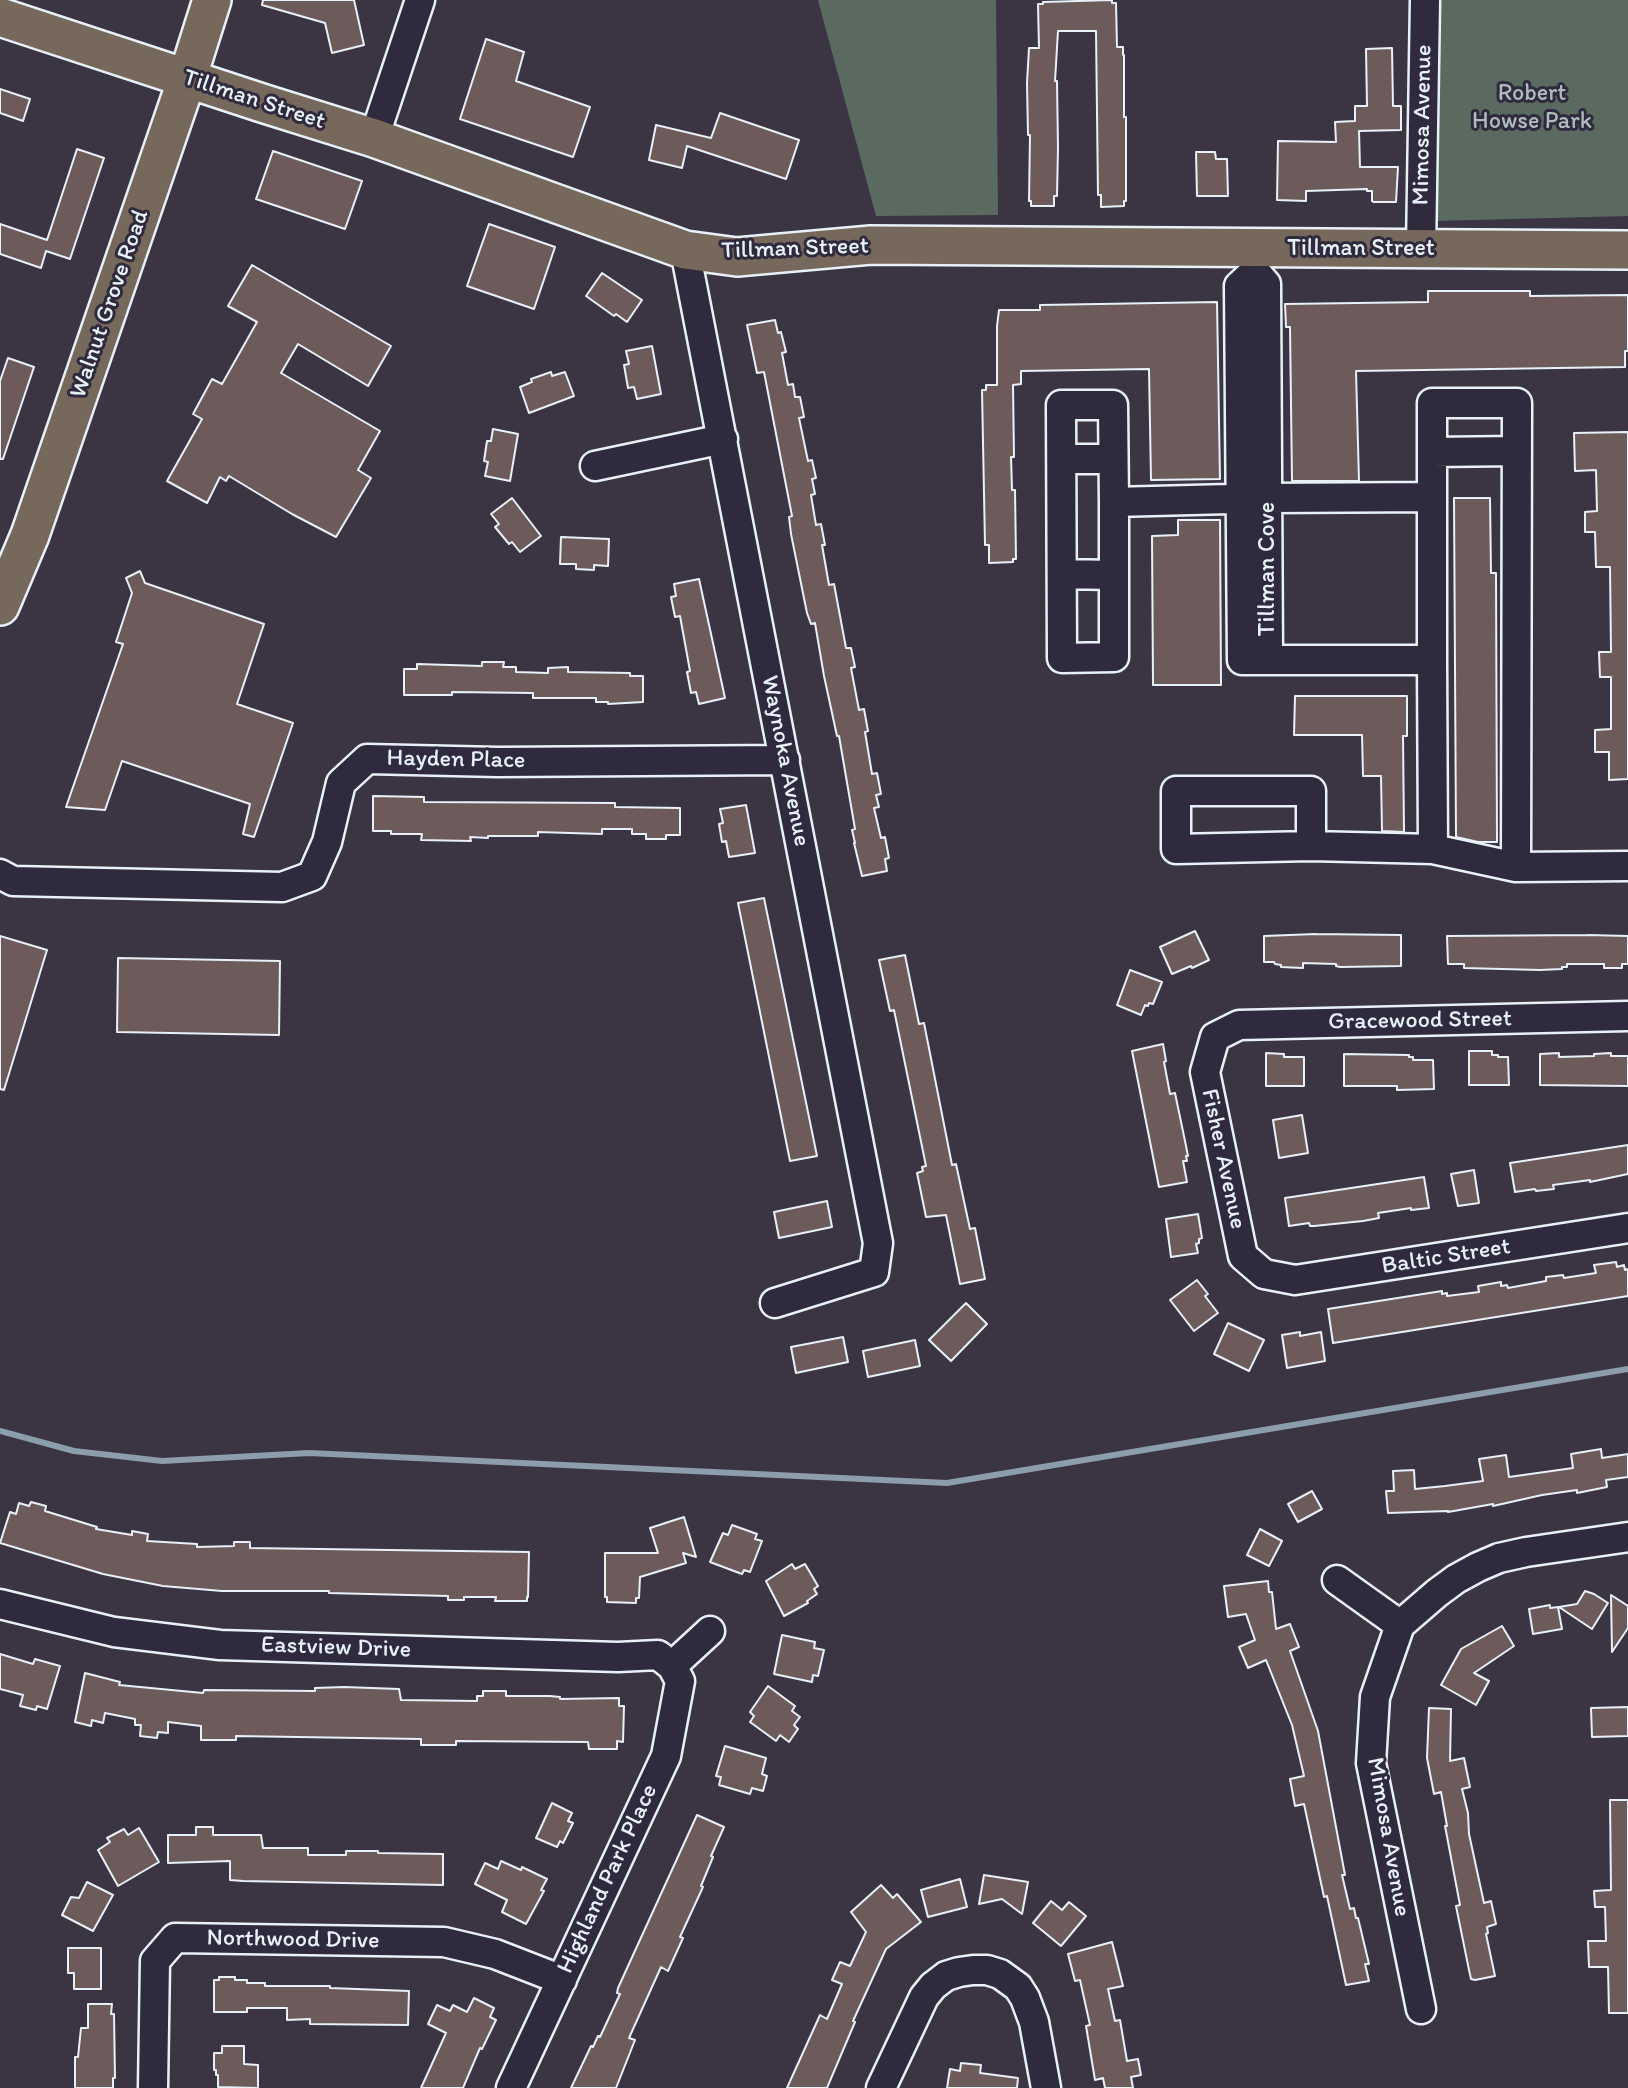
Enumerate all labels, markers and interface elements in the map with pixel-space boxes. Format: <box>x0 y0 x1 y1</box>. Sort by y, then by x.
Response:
street label: Mimosa Avenue <box>1407 44 1439 206</box>
street label: Tillman Street <box>179 63 329 137</box>
park label: Robert Howse Park <box>1472 80 1592 136</box>
street label: Walnut Grove Road <box>64 206 156 402</box>
street label: Tillman Street <box>721 232 869 266</box>
street label: Tillman Street <box>1287 235 1435 263</box>
street label: Tillman Cove <box>1254 502 1282 636</box>
street label: Waynoka Avenue <box>754 673 816 849</box>
street label: Hayden Place <box>386 744 526 776</box>
street label: Gracewood Street <box>1328 1005 1512 1037</box>
street label: Fisher Avenue <box>1194 1086 1252 1232</box>
street label: Baltic Street <box>1380 1233 1512 1281</box>
street label: Eastview Drive <box>261 1631 411 1665</box>
street label: Mimosa Avenue <box>1360 1755 1416 1919</box>
street label: Highland Park Place <box>551 1780 665 1978</box>
street label: Northwood Drive <box>206 1924 380 1956</box>

